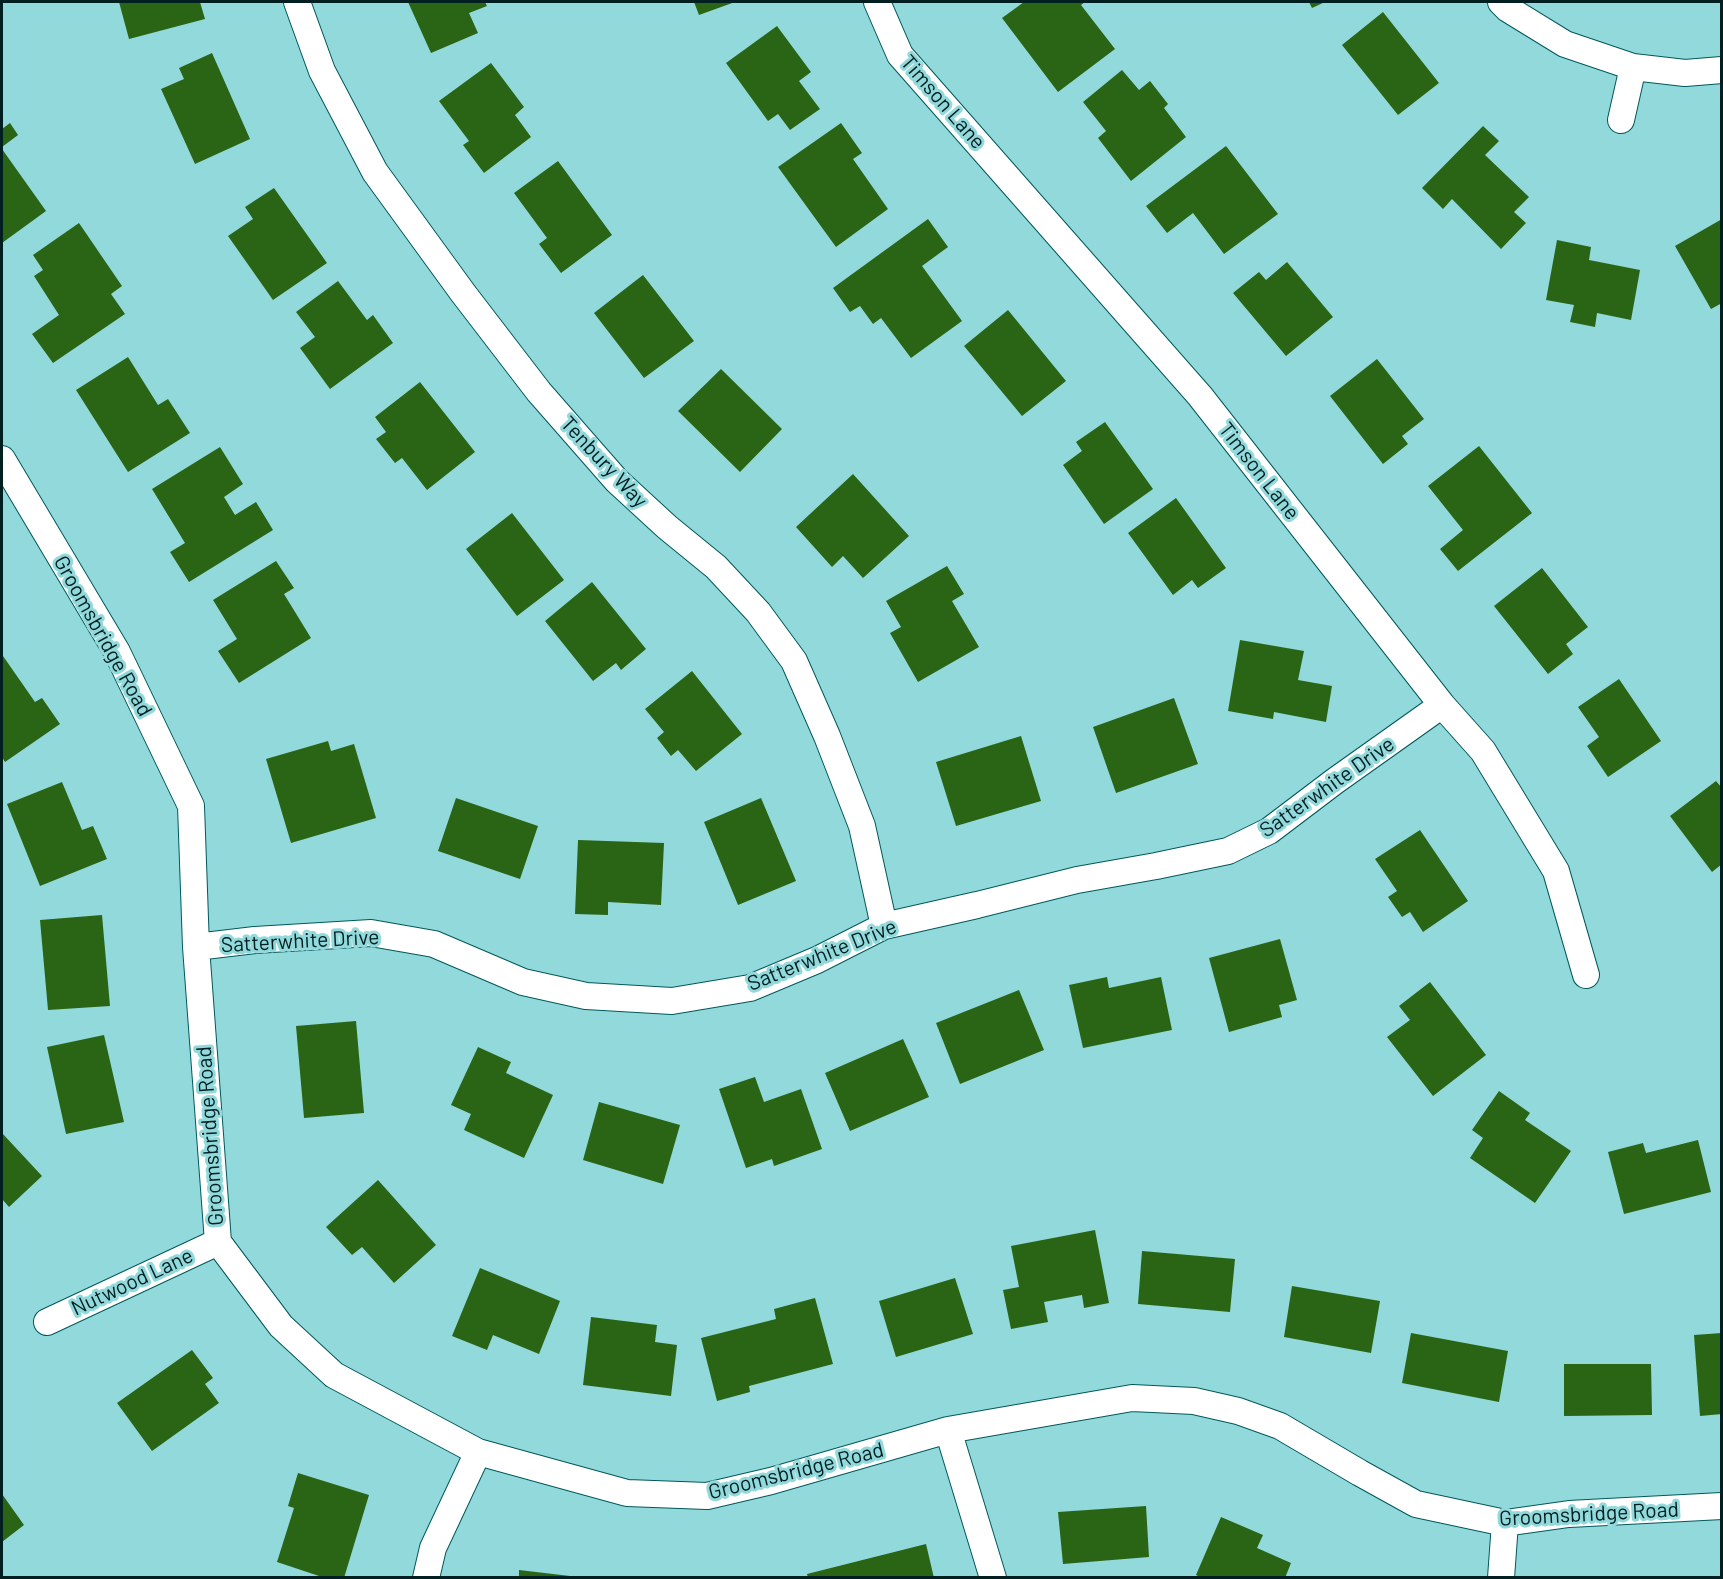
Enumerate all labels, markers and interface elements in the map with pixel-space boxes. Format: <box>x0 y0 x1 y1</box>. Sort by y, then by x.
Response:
street label: Timson Lane <box>895 50 991 154</box>
street label: Tenbury Way <box>555 411 653 513</box>
street label: Timson Lane <box>1213 417 1305 525</box>
street label: Groomsbridge Road <box>48 551 158 721</box>
street label: Satterwhite Drive <box>1255 731 1399 843</box>
street label: Satterwhite Drive <box>744 914 900 996</box>
street label: Satterwhite Drive <box>220 924 380 958</box>
street label: Groomsbridge Road <box>191 1045 229 1227</box>
street label: Nutwood Lane <box>67 1243 197 1321</box>
street label: Groomsbridge Road <box>706 1437 886 1505</box>
street label: Groomsbridge Road <box>1499 1497 1679 1531</box>

